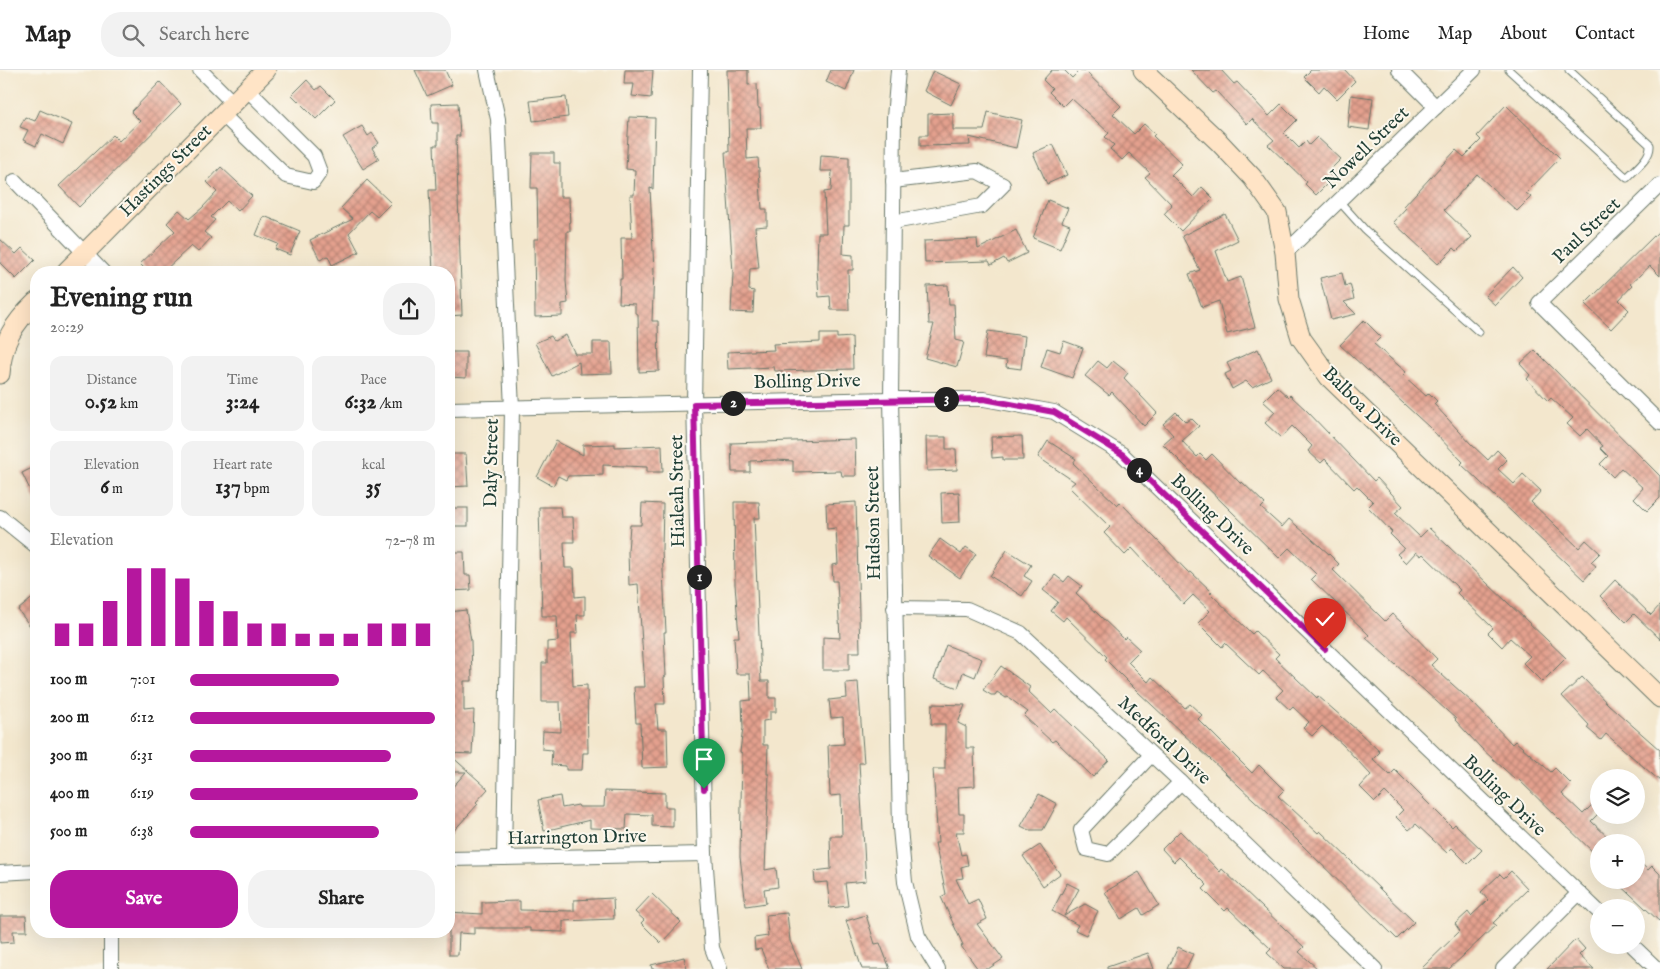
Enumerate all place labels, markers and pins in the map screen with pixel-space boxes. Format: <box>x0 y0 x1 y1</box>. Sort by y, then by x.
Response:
pin: 3 <box>934 386 958 412</box>
pin: 2 <box>720 390 746 416</box>
pin: 4 <box>1126 458 1152 482</box>
pin: 1 <box>686 564 712 590</box>
pin <box>1304 598 1346 649</box>
pin <box>683 738 725 789</box>

